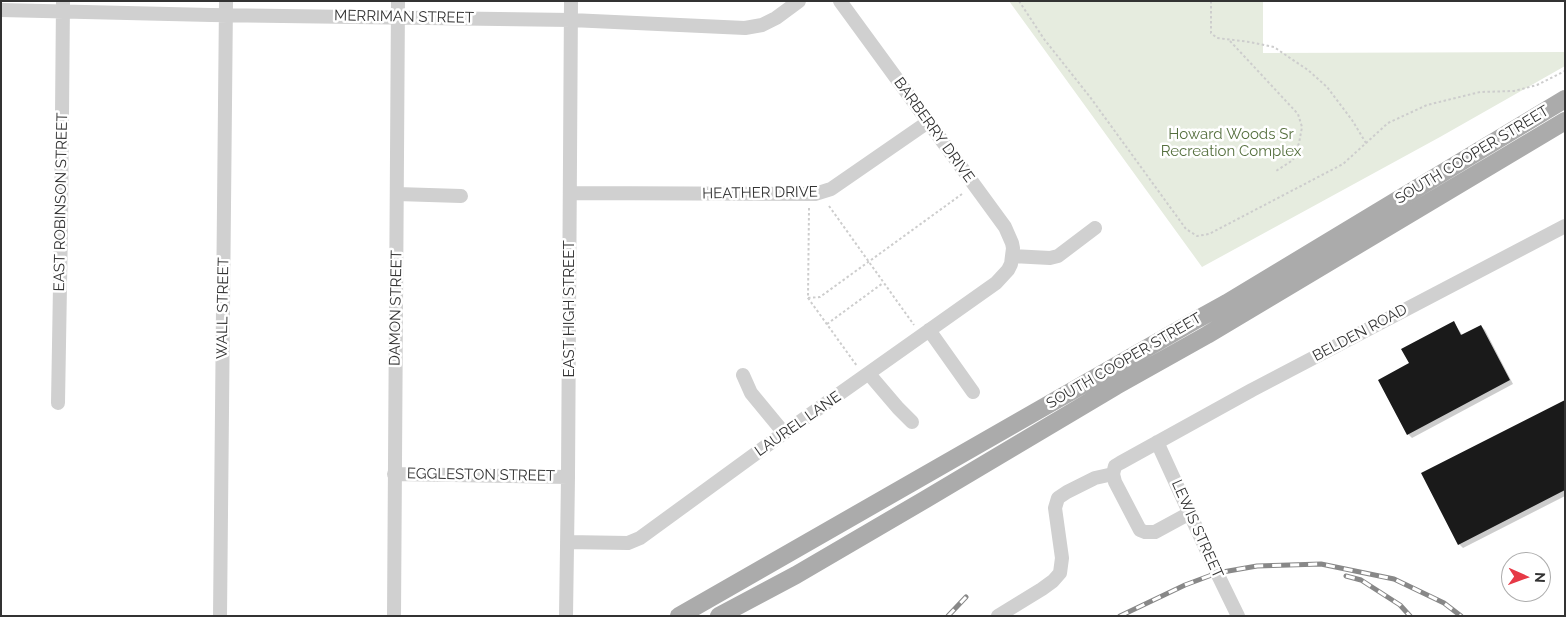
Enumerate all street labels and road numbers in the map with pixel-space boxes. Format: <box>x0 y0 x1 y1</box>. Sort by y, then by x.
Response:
street label: MERRIMAN STREET <box>334 7 474 27</box>
street label: BARBERRY DRIVE <box>890 74 978 186</box>
street label: SOUTH COOPER STREET <box>1392 102 1552 208</box>
street label: EAST ROBINSON STREET <box>50 112 72 292</box>
street label: HEATHER DRIVE <box>702 183 818 203</box>
street label: EAST HIGH STREET <box>560 240 578 378</box>
street label: DAMON STREET <box>386 250 406 366</box>
street label: WALL STREET <box>213 257 233 359</box>
street label: BELDEN ROAD <box>1310 300 1410 366</box>
street label: SOUTH COOPER STREET <box>1043 309 1205 413</box>
street label: LAUREL LANE <box>752 388 844 460</box>
street label: EGGLESTON STREET <box>407 465 555 485</box>
street label: LEWIS STREET <box>1167 477 1227 581</box>

